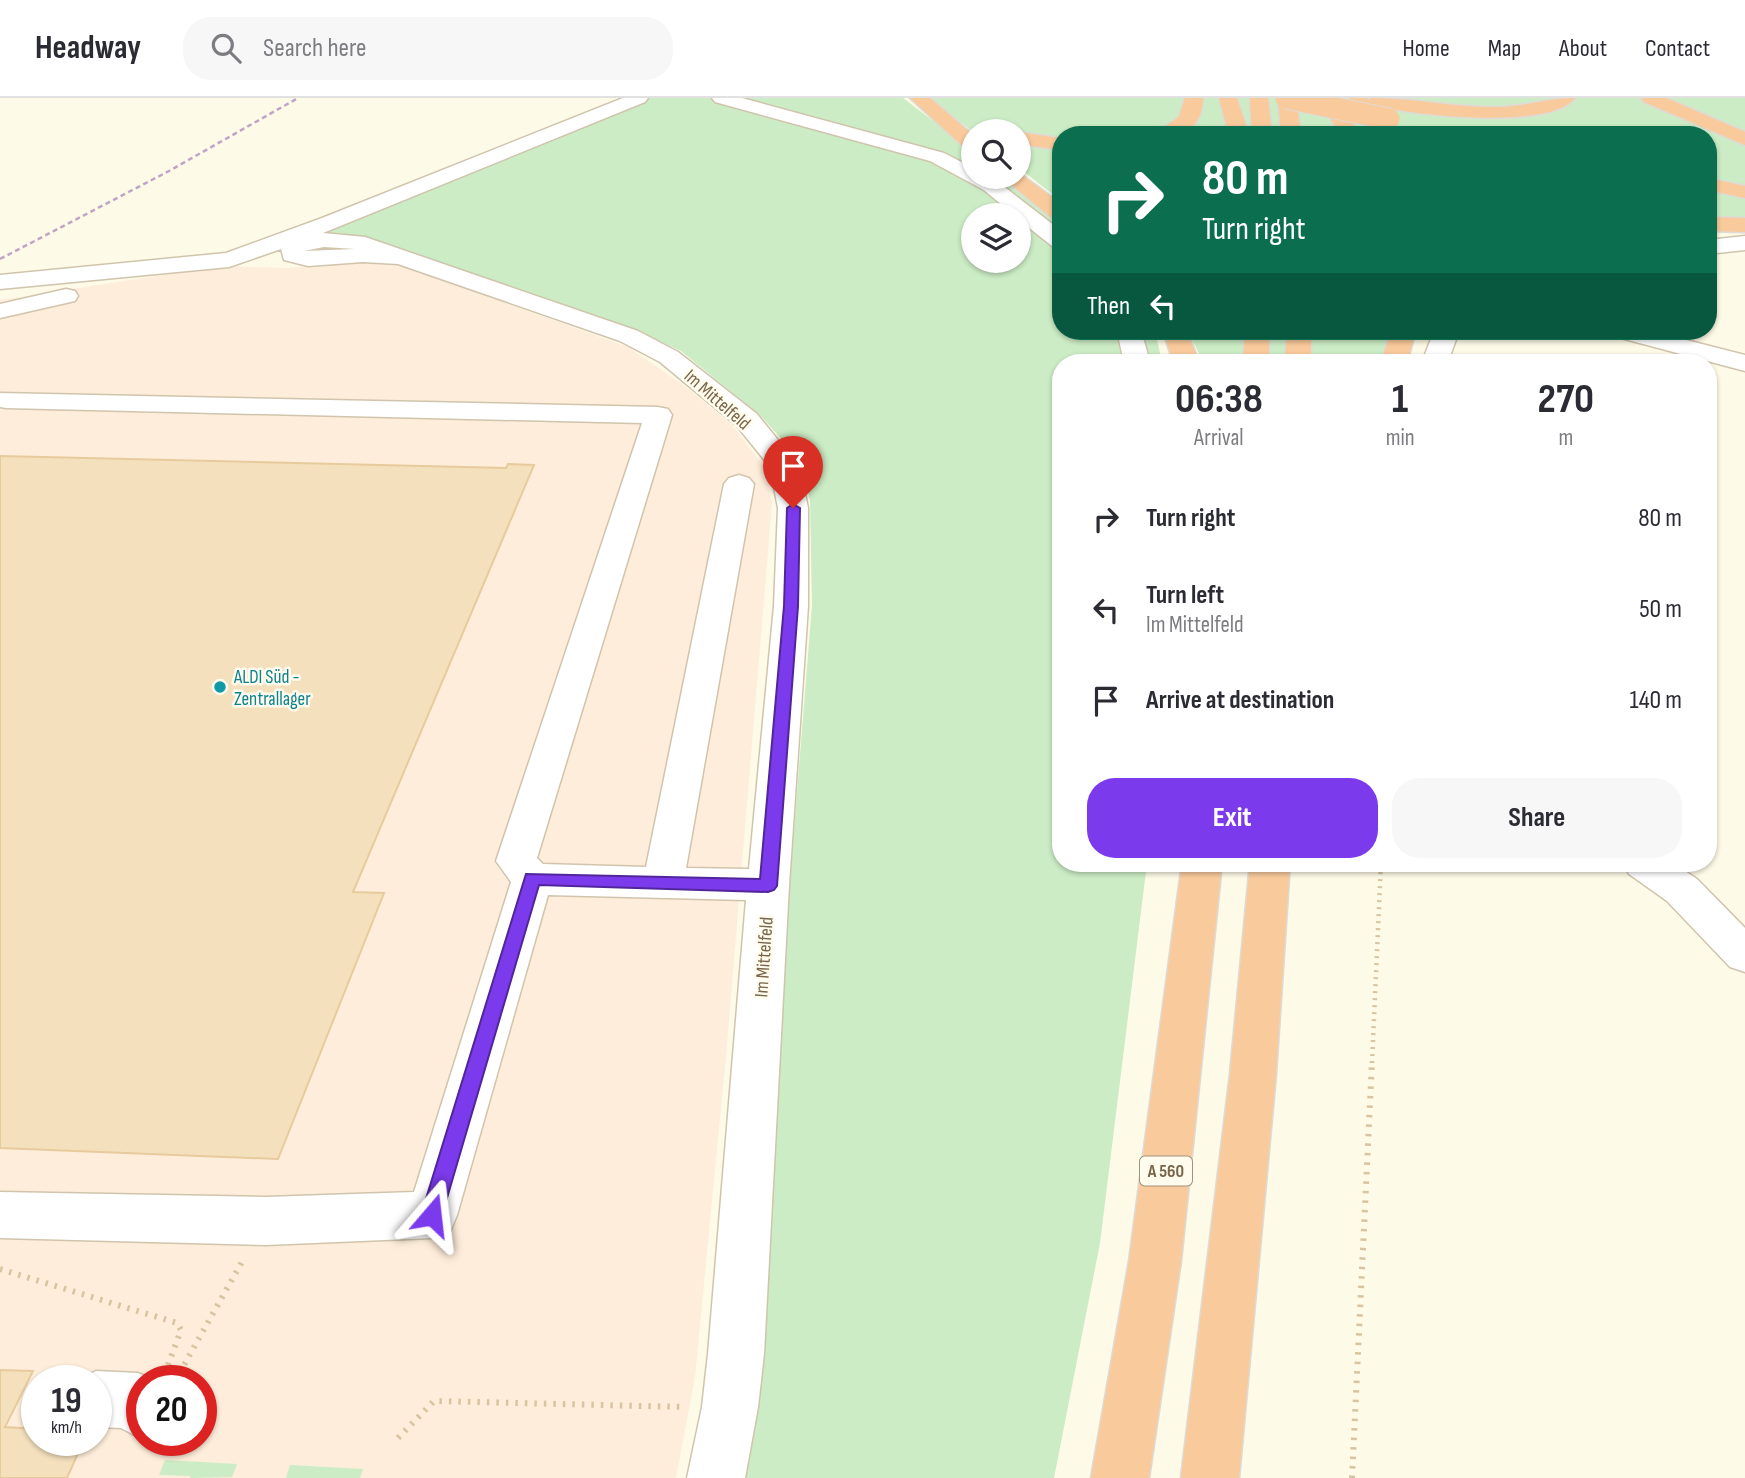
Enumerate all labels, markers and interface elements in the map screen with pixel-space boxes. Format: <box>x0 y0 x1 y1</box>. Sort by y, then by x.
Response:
search box <box>183 17 673 80</box>
text: Headway <box>35 28 141 68</box>
icon: search <box>207 29 245 67</box>
text: Search here <box>263 33 366 64</box>
text: Home <box>1402 34 1450 63</box>
text: Map <box>1488 34 1521 63</box>
text: About <box>1559 34 1607 63</box>
text: Contact <box>1645 34 1710 63</box>
map controls <box>961 119 1031 273</box>
button: search <box>961 119 1031 189</box>
text: 80 m <box>1202 150 1289 209</box>
icon: right <box>1087 154 1178 245</box>
button: layers <box>961 203 1031 273</box>
text: Turn right <box>1202 210 1306 249</box>
icon: left <box>1144 287 1182 325</box>
text: Then <box>1087 291 1130 322</box>
street label: Im Mittelfeld <box>679 365 755 435</box>
text: 06:38 <box>1175 374 1263 425</box>
text: 1 <box>1392 374 1408 425</box>
text: 270 <box>1537 374 1594 425</box>
text: Arrival <box>1194 424 1244 452</box>
text: min <box>1386 424 1415 452</box>
text: m <box>1558 424 1573 452</box>
pin <box>763 436 823 508</box>
icon: arrive <box>774 447 812 485</box>
icon: right <box>1087 500 1125 538</box>
text: Turn right <box>1146 503 1235 534</box>
text: 80 m <box>1638 503 1682 534</box>
text: Turn left <box>1146 580 1224 611</box>
icon: left <box>1087 591 1125 629</box>
text: 50 m <box>1639 594 1682 625</box>
text: Im Mittelfeld <box>1146 611 1244 639</box>
place label: ALDI Süd - Zentrallager <box>233 666 311 711</box>
marker: ALDI Süd - Zentrallager <box>212 679 228 695</box>
icon: arrive <box>1087 682 1125 720</box>
text: Arrive at destination <box>1146 685 1334 716</box>
text: 140 m <box>1630 685 1682 716</box>
button: Exit <box>1087 778 1378 858</box>
button: Share <box>1392 778 1682 858</box>
street label: Im Mittelfeld <box>750 916 779 998</box>
road number: A 560 <box>1140 1156 1192 1186</box>
position arrow <box>395 1178 469 1252</box>
speed limit sign: 20 <box>126 1365 217 1456</box>
text: 19 <box>51 1380 82 1423</box>
text: km/h <box>51 1417 82 1438</box>

